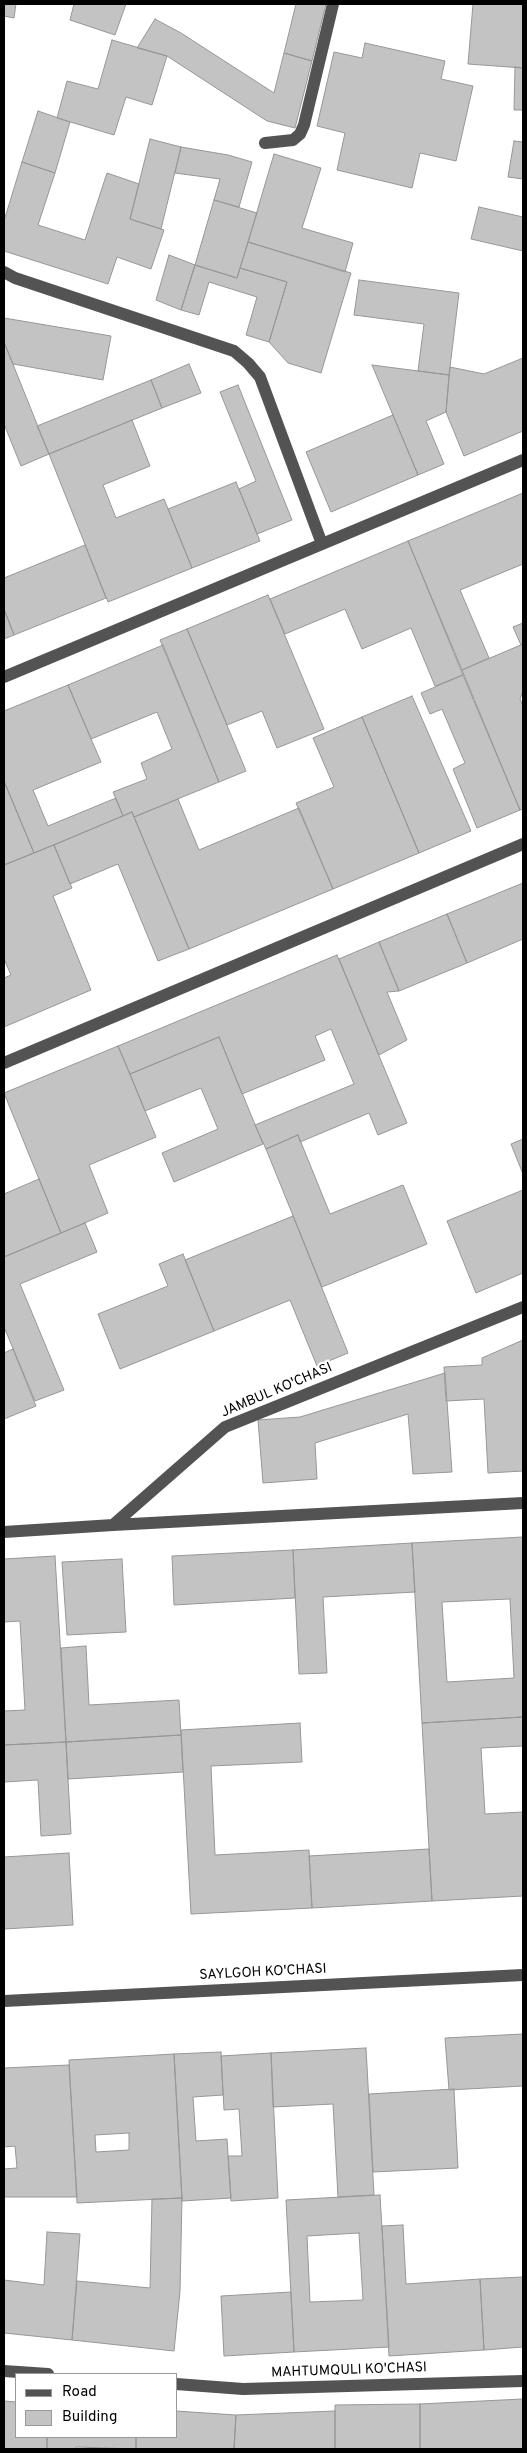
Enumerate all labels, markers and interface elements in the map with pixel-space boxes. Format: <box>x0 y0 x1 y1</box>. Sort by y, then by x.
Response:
street label: JAMBUL KO'CHASI <box>219 1360 335 1422</box>
street label: SAYLGOH KO'CHASI <box>199 1961 327 1985</box>
street label: MAHTUMQULI KO'CHASI <box>271 2360 427 2382</box>
legend <box>15 2373 178 2438</box>
text: Road <box>62 2383 97 2402</box>
text: Building <box>62 2408 117 2427</box>

